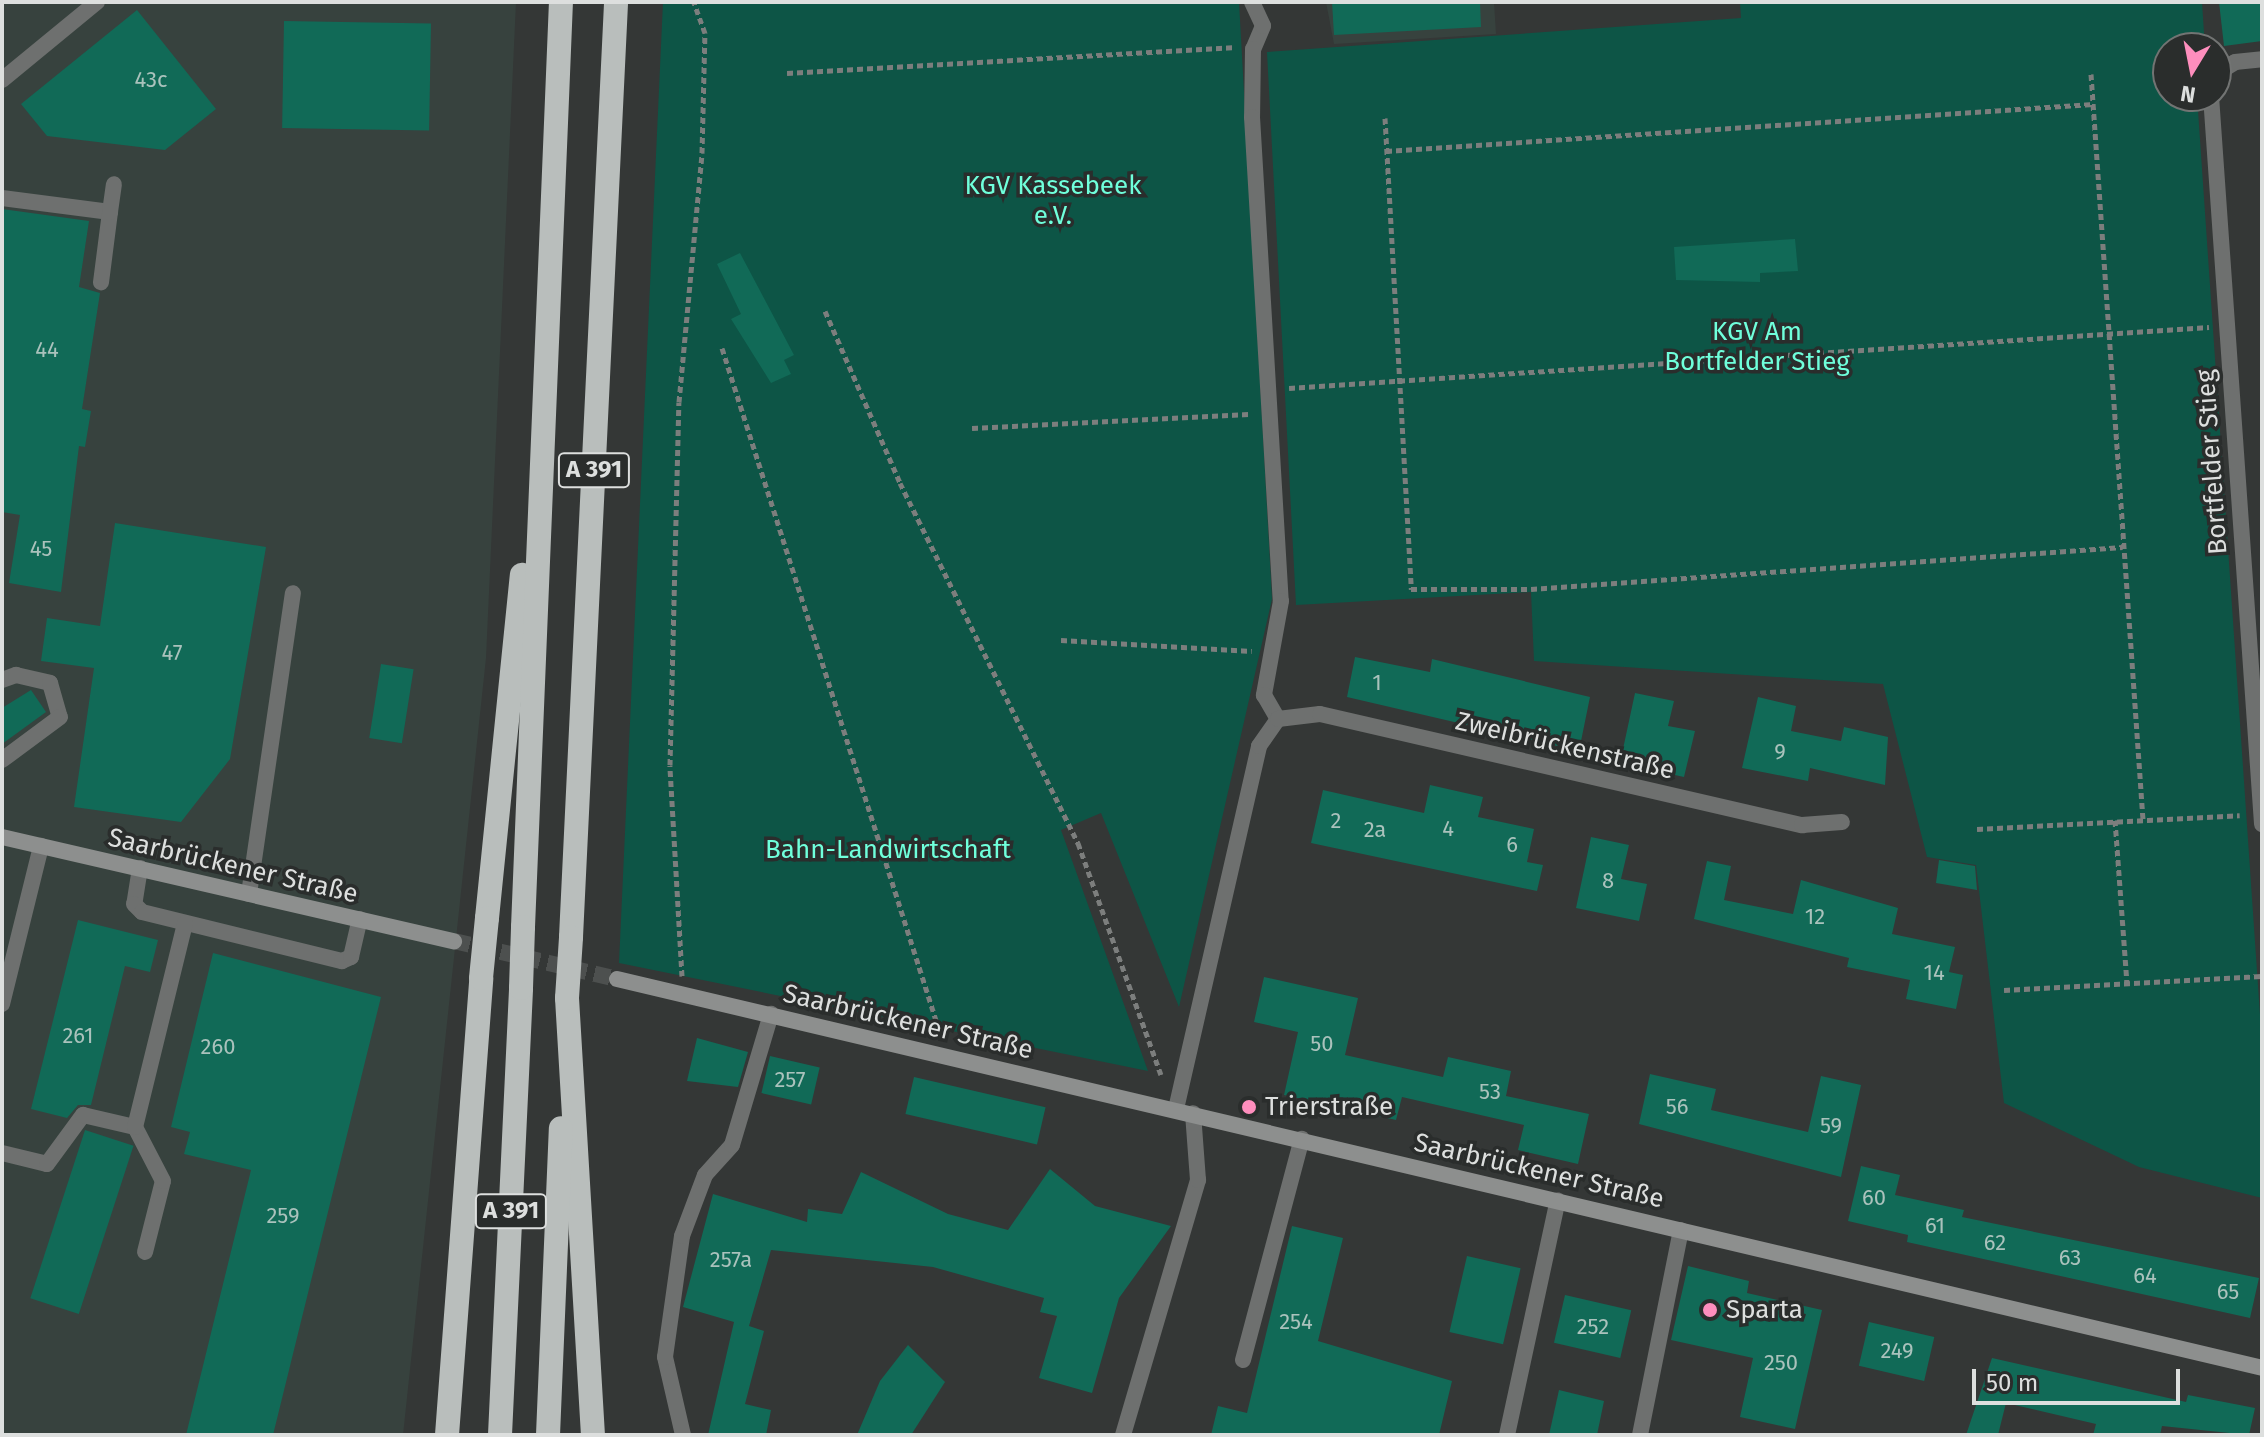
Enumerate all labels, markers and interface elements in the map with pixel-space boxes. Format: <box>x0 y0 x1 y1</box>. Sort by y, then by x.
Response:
north arrow <box>2152 32 2232 112</box>
house number: 43c <box>135 67 167 93</box>
text: N <box>2179 80 2198 109</box>
park label: KGV Kassebeek e.V. <box>964 170 1142 232</box>
park label: KGV Am Bortfelder Stieg <box>1664 316 1850 378</box>
house number: 44 <box>35 337 59 363</box>
street label: Bortfelder Stieg <box>2190 368 2234 556</box>
road number: A 391 <box>556 450 632 490</box>
house number: 45 <box>30 536 52 562</box>
house number: 47 <box>162 640 182 666</box>
house number: 1 <box>1372 670 1382 696</box>
street label: Zweibrückenstraße <box>1453 706 1677 786</box>
house number: 9 <box>1774 739 1786 765</box>
house number: 2 <box>1331 808 1341 834</box>
house number: 4 <box>1442 816 1454 842</box>
house number: 2a <box>1364 817 1386 843</box>
street label: Saarbrückener Straße <box>105 822 361 910</box>
house number: 6 <box>1506 832 1518 858</box>
park label: Bahn-Landwirtschaft <box>765 834 1011 866</box>
house number: 8 <box>1602 868 1614 894</box>
house number: 12 <box>1805 904 1825 930</box>
house number: 14 <box>1923 960 1945 986</box>
street label: Saarbrückener Straße <box>780 978 1036 1066</box>
house number: 261 <box>62 1023 94 1049</box>
house number: 50 <box>1310 1031 1334 1057</box>
house number: 260 <box>201 1034 235 1060</box>
house number: 257 <box>774 1067 806 1093</box>
house number: 53 <box>1479 1079 1501 1105</box>
place label: Trierstraße <box>1265 1091 1393 1123</box>
house number: 56 <box>1666 1094 1688 1120</box>
marker: Trierstraße <box>1240 1098 1258 1116</box>
house number: 59 <box>1820 1113 1842 1139</box>
street label: Saarbrückener Straße <box>1411 1127 1667 1215</box>
house number: 60 <box>1862 1185 1886 1211</box>
road number: A 391 <box>473 1191 549 1231</box>
house number: 259 <box>266 1203 300 1229</box>
house number: 61 <box>1925 1213 1945 1239</box>
house number: 62 <box>1984 1230 2006 1256</box>
house number: 63 <box>2059 1245 2081 1271</box>
house number: 257a <box>710 1247 752 1273</box>
house number: 64 <box>2133 1263 2157 1289</box>
house number: 65 <box>2217 1279 2239 1305</box>
place label: Sparta <box>1726 1294 1803 1326</box>
marker: Sparta <box>1701 1301 1719 1319</box>
house number: 254 <box>1279 1309 1313 1335</box>
house number: 252 <box>1577 1314 1609 1340</box>
house number: 249 <box>1880 1338 1914 1364</box>
house number: 250 <box>1764 1350 1798 1376</box>
scale bar <box>1976 1353 2184 1403</box>
text: 50 m <box>1986 1369 2038 1397</box>

